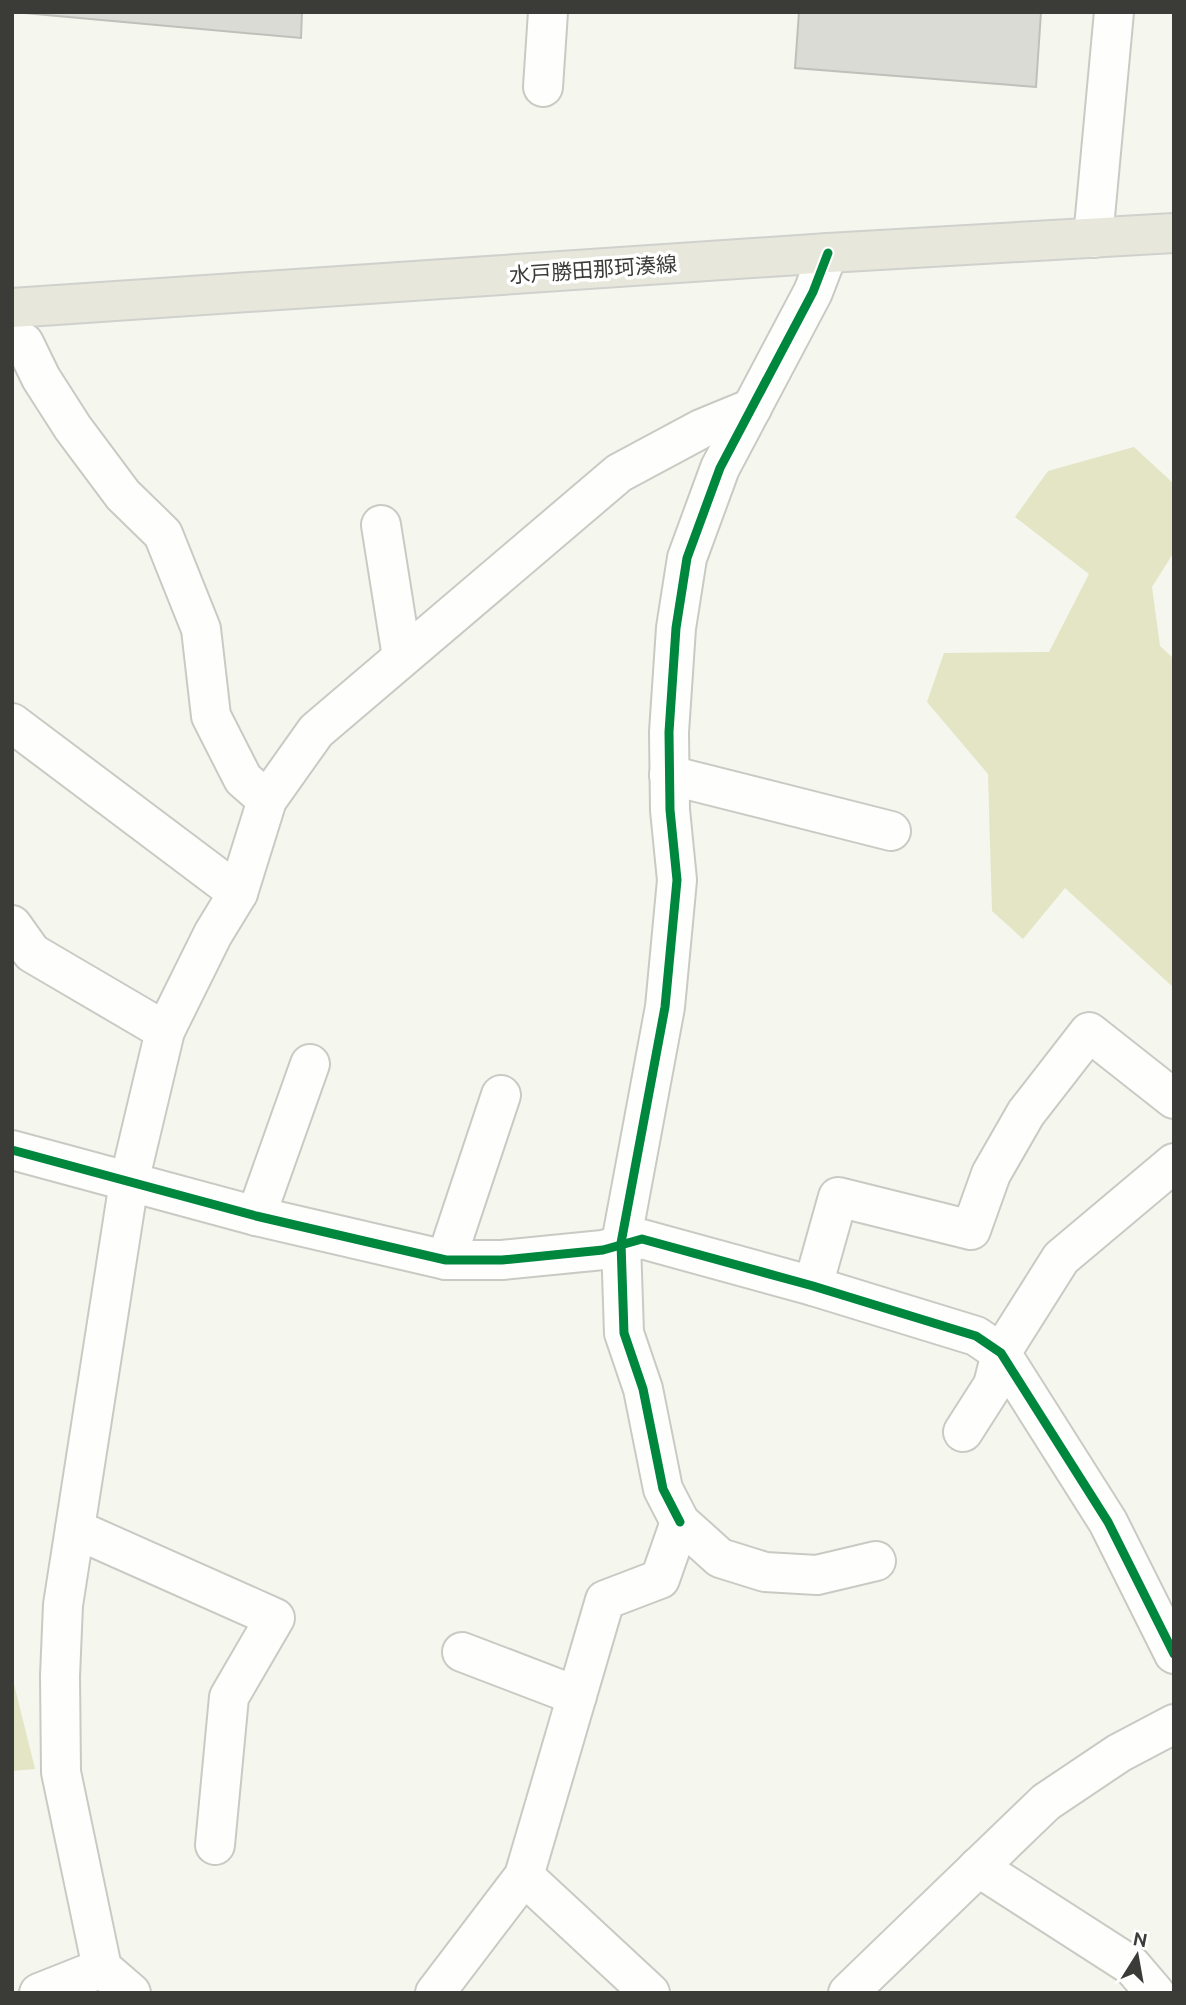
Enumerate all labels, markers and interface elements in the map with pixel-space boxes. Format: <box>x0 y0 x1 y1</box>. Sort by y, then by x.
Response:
street label: 水戸勝田那珂湊線 <box>508 251 678 287</box>
north arrow <box>1102 1921 1172 1991</box>
text: N <box>1131 1927 1149 1951</box>

